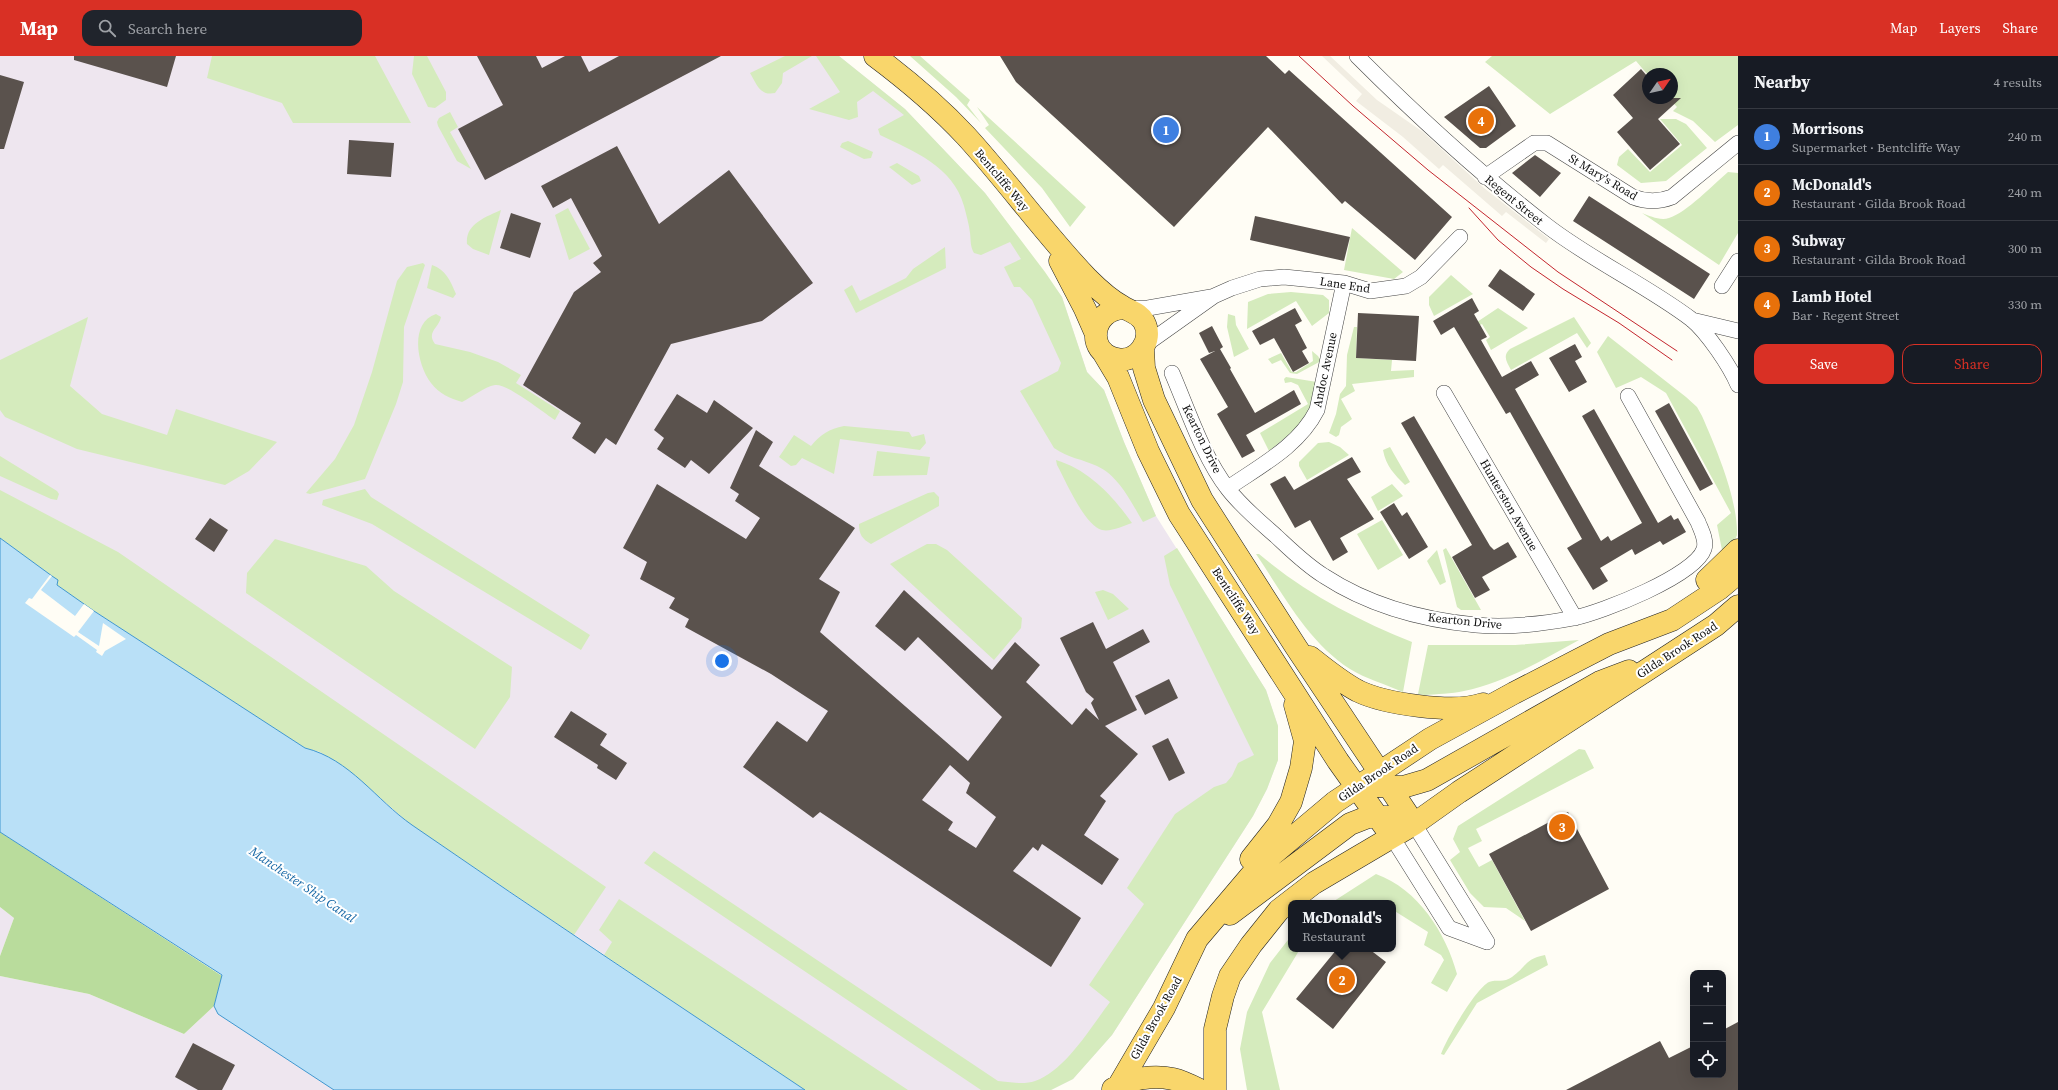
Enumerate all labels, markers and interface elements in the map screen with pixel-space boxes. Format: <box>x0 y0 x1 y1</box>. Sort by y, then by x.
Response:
search box <box>82 10 362 46</box>
text: Map <box>20 15 58 41</box>
icon: search <box>96 17 118 39</box>
text: Search here <box>128 18 207 39</box>
text: Map <box>1890 18 1917 38</box>
text: Layers <box>1939 18 1981 38</box>
text: Share <box>2003 18 2038 38</box>
north arrow <box>1642 68 1678 104</box>
text: Nearby <box>1754 70 1810 94</box>
text: 4 results <box>1994 74 2042 91</box>
pin: 4 <box>1468 106 1494 136</box>
pin: 1 <box>1153 115 1179 145</box>
text: Morrisons <box>1792 118 1864 139</box>
text: 1 <box>1763 128 1771 145</box>
text: 240 m <box>2008 128 2042 145</box>
text: Supermarket · Bentcliffe Way <box>1792 139 1960 156</box>
street label: Bentcliffe Way <box>971 145 1033 215</box>
street label: St Mary's Road <box>1566 150 1641 204</box>
street label: Regent Street <box>1481 171 1547 229</box>
text: McDonald's <box>1792 174 1872 195</box>
text: 2 <box>1763 184 1771 201</box>
text: 240 m <box>2008 184 2042 201</box>
text: Restaurant · Gilda Brook Road <box>1792 195 1966 212</box>
text: Subway <box>1792 230 1845 251</box>
text: 3 <box>1763 240 1771 257</box>
text: 300 m <box>2008 240 2042 257</box>
text: Restaurant · Gilda Brook Road <box>1792 251 1966 268</box>
street label: Lane End <box>1319 273 1371 297</box>
text: Lamb Hotel <box>1792 286 1872 307</box>
text: 4 <box>1763 296 1771 313</box>
text: 330 m <box>2008 296 2042 313</box>
text: Bar · Regent Street <box>1792 307 1899 324</box>
street label: Andoc Avenue <box>1309 331 1341 409</box>
button: Save <box>1754 344 1894 384</box>
button: Share <box>1902 344 2042 384</box>
street label: Kearton Drive <box>1178 402 1226 476</box>
street label: Hunterston Avenue <box>1476 456 1542 554</box>
street label: Bentcliffe Way <box>1208 564 1264 638</box>
street label: Kearton Drive <box>1427 609 1503 633</box>
street label: Gilda Brook Road <box>1634 618 1721 682</box>
your location <box>712 651 732 671</box>
street label: Gilda Brook Road <box>1335 740 1421 806</box>
pin: 3 <box>1549 812 1575 842</box>
water label: Manchester Ship Canal <box>245 842 360 927</box>
popup <box>1288 900 1396 952</box>
text: McDonald's <box>1302 907 1382 928</box>
text: Restaurant <box>1302 928 1365 945</box>
pin: 2 <box>1329 965 1355 995</box>
map controls <box>1690 970 1726 1078</box>
button: + <box>1690 970 1726 1006</box>
street label: Gilda Brook Road <box>1126 973 1186 1063</box>
button: − <box>1690 1006 1726 1042</box>
button: locate <box>1690 1042 1726 1078</box>

